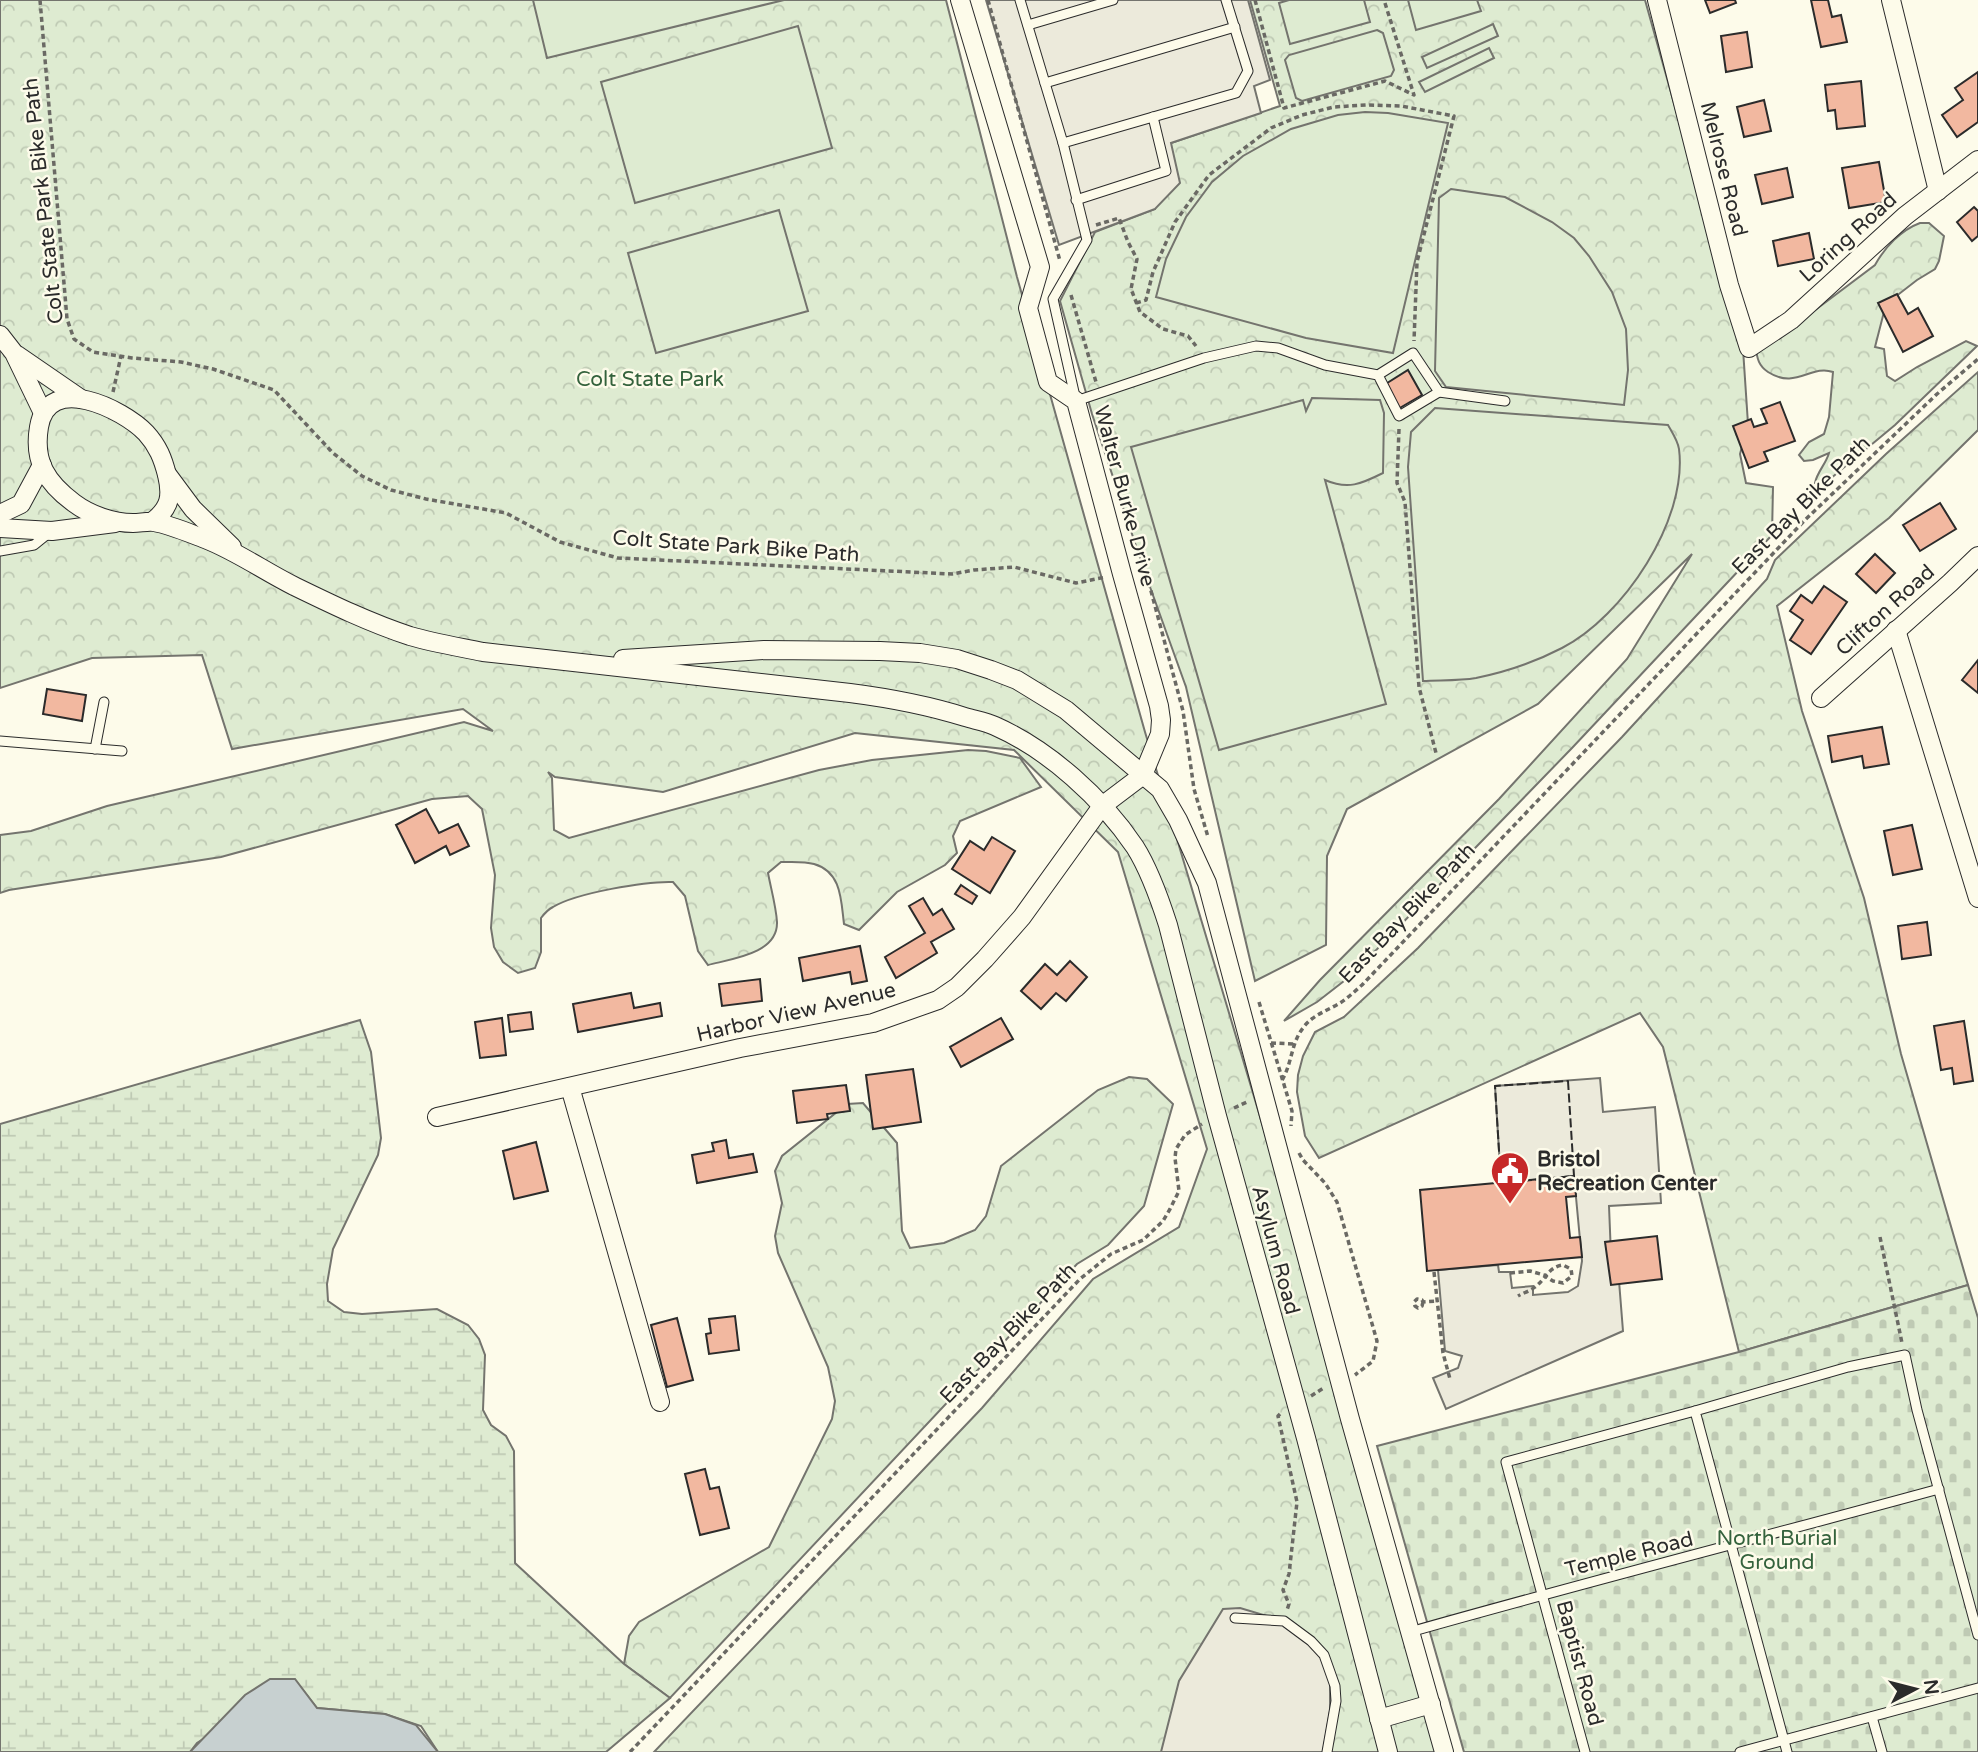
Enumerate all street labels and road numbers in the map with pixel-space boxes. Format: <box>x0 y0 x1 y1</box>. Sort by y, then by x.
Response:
street label: Colt State Park Bike Path <box>18 77 69 325</box>
street label: Melrose Road <box>1695 99 1752 239</box>
street label: Loring Road <box>1794 187 1902 288</box>
street label: Walter Burke Drive <box>1088 403 1161 589</box>
street label: East Bay Bike Path <box>1727 431 1876 580</box>
street label: Colt State Park Bike Path <box>612 525 860 568</box>
street label: Clifton Road <box>1831 559 1940 661</box>
street label: East Bay Bike Path <box>1334 838 1481 989</box>
street label: Harbor View Avenue <box>694 977 898 1048</box>
street label: Asylum Road <box>1246 1183 1305 1317</box>
street label: East Bay Bike Path <box>935 1258 1082 1409</box>
street label: Temple Road <box>1562 1526 1696 1582</box>
street label: Baptist Road <box>1551 1598 1608 1729</box>

